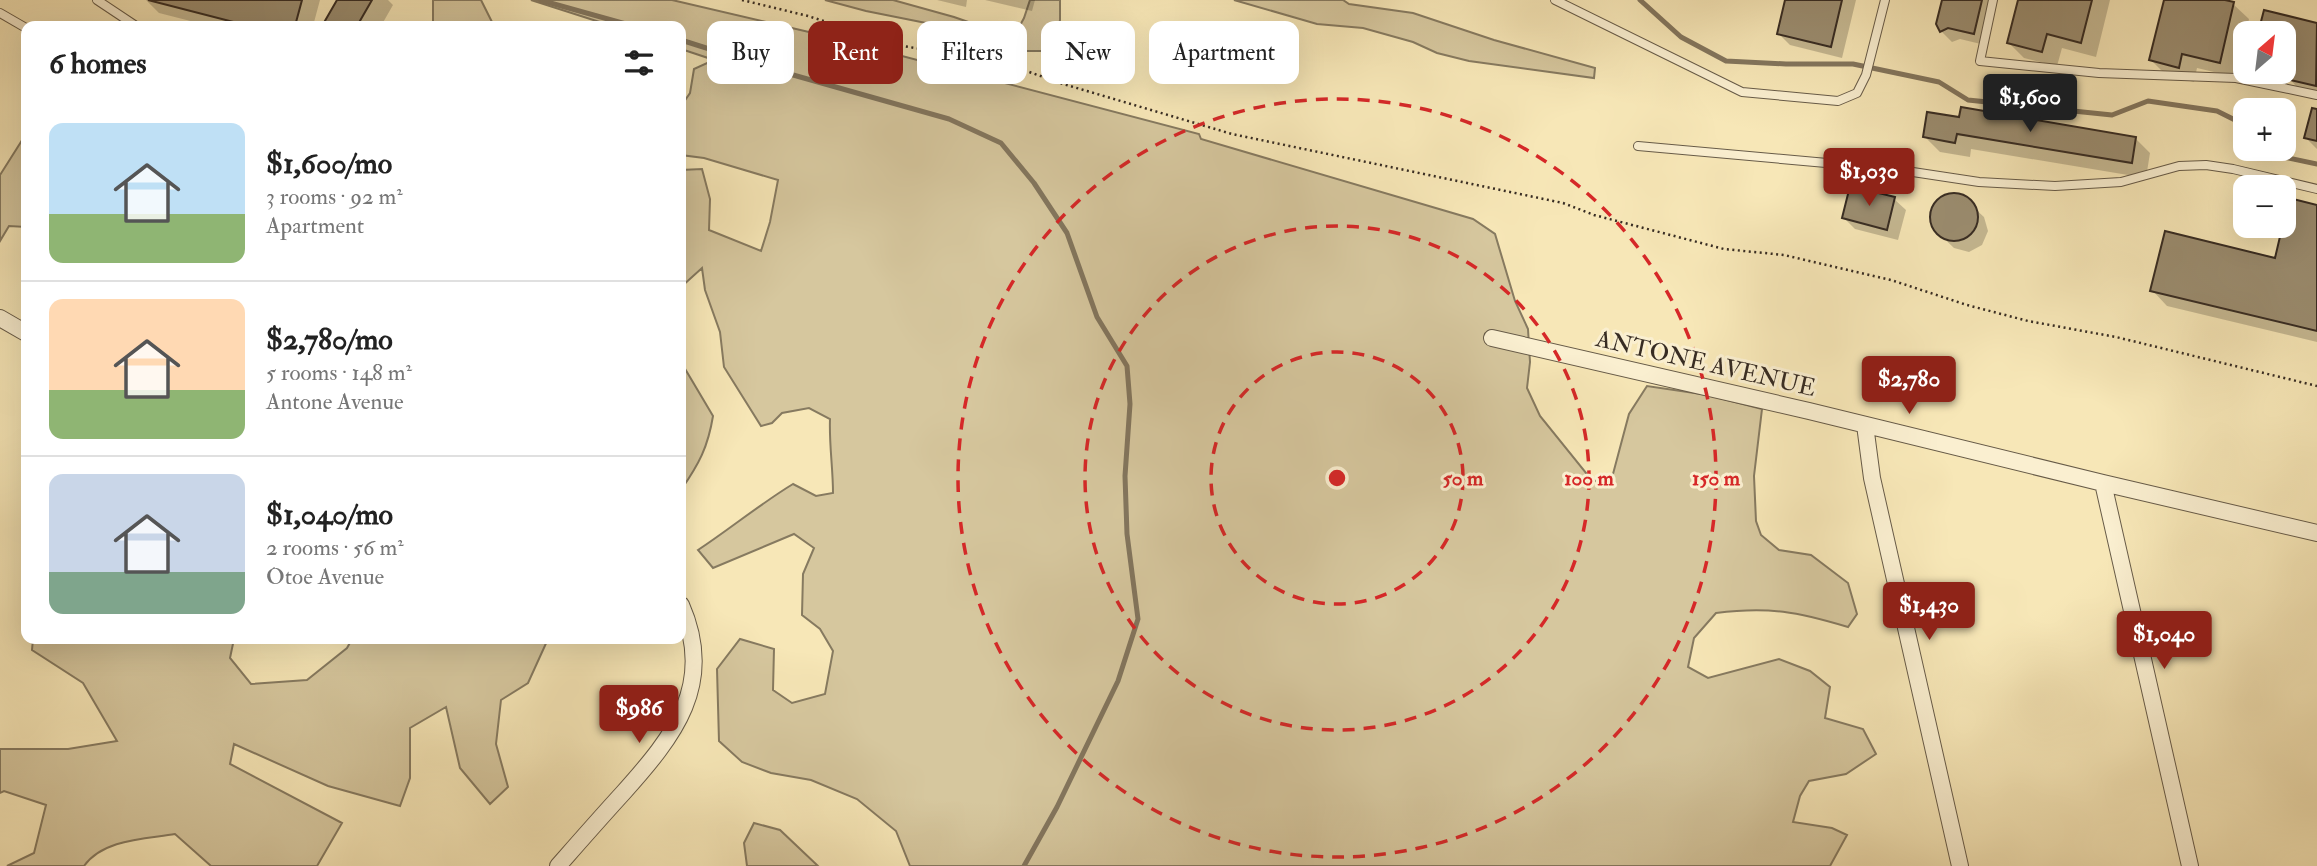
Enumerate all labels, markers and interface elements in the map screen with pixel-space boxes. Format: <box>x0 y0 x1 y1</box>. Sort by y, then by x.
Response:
chip: Buy <box>707 21 794 84</box>
chip: Rent <box>808 21 903 84</box>
chip: Filters <box>917 21 1027 84</box>
chip: New <box>1041 21 1135 84</box>
chip: Apartment <box>1149 21 1299 84</box>
north arrow <box>2233 21 2296 84</box>
map controls <box>2233 21 2296 238</box>
icon: filters <box>620 44 658 82</box>
text: 6 homes <box>49 45 147 82</box>
pin: $1,600 <box>1973 74 2087 134</box>
text: $1,600 <box>1999 82 2061 111</box>
button: + <box>2233 98 2296 161</box>
text: $1,600/mo <box>266 145 392 182</box>
pin: $1,030 <box>1812 148 1926 208</box>
icon: home <box>105 151 189 235</box>
text: $1,030 <box>1839 156 1899 185</box>
button: − <box>2233 175 2296 238</box>
text: 3 rooms · 92 m² <box>266 182 403 211</box>
text: Apartment <box>266 211 364 240</box>
text: $2,780/mo <box>266 321 393 358</box>
street label: ANTONE AVENUE <box>1592 323 1819 404</box>
icon: home <box>105 327 189 411</box>
pin: $2,780 <box>1852 356 1966 416</box>
text: 5 rooms · 148 m² <box>266 358 412 387</box>
text: $2,780 <box>1878 364 1940 393</box>
text: Antone Avenue <box>266 387 404 416</box>
text: 50 m <box>1443 465 1484 492</box>
text: 100 m <box>1564 465 1615 492</box>
text: 150 m <box>1692 465 1741 492</box>
centre of rings <box>1325 466 1349 490</box>
text: $1,040/mo <box>266 496 393 533</box>
icon: home <box>105 502 189 586</box>
text: 2 rooms · 56 m² <box>266 533 404 562</box>
text: Otoe Avenue <box>266 562 384 591</box>
pin: $1,430 <box>1872 582 1986 642</box>
text: $1,430 <box>1899 590 1959 619</box>
pin: $1,040 <box>2107 612 2221 671</box>
text: $1,040 <box>2133 619 2195 648</box>
pin: $986 <box>598 686 680 745</box>
text: $986 <box>615 693 663 722</box>

